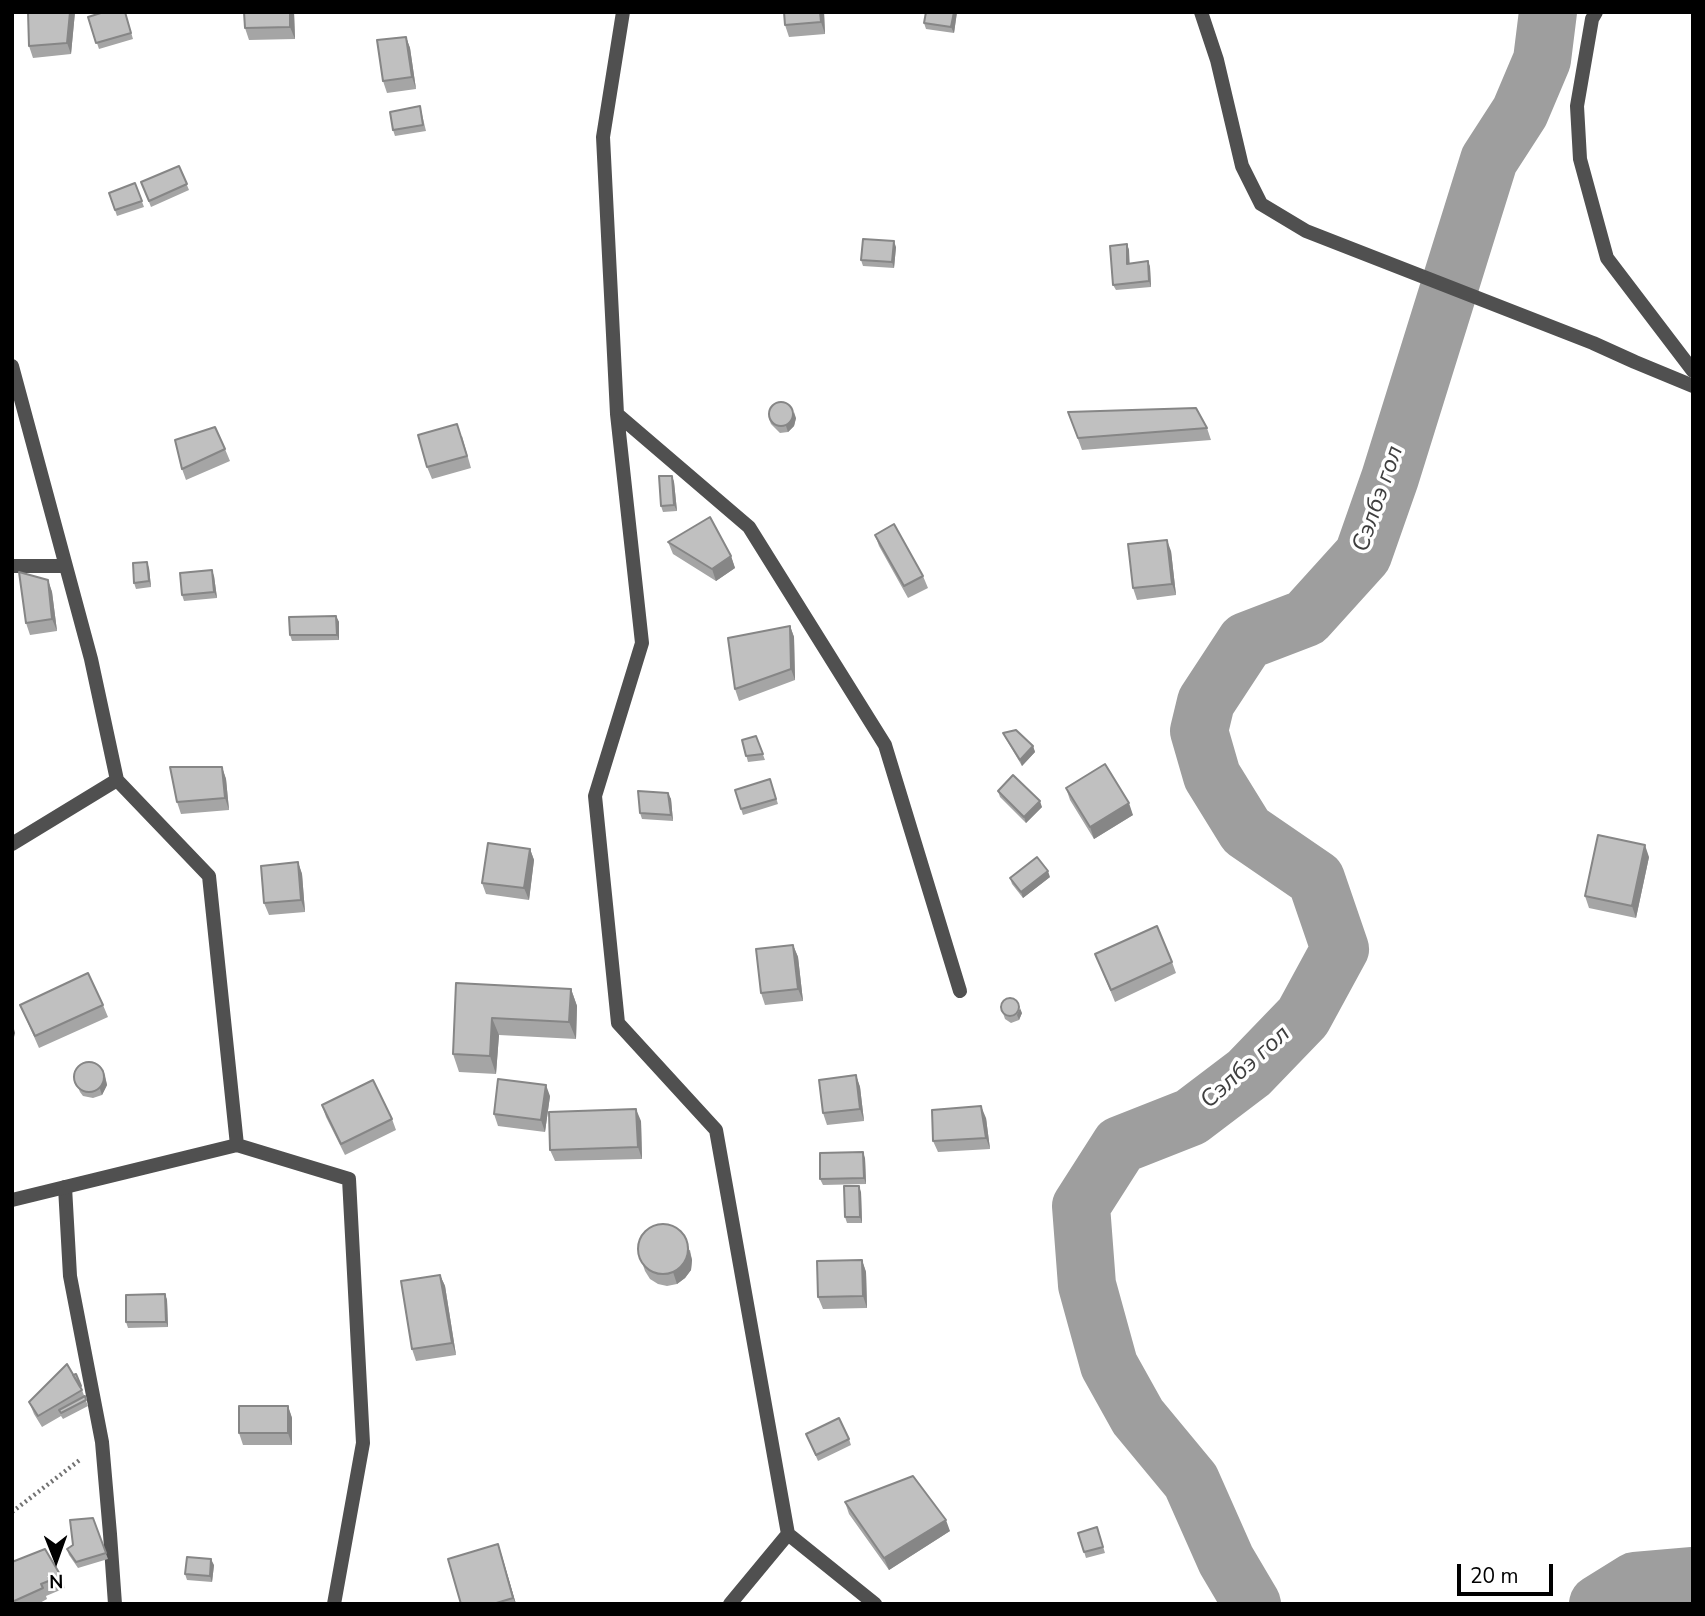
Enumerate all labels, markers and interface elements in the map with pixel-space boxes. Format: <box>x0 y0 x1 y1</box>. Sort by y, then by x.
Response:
water label: Сэлбэ гол <box>1347 442 1411 556</box>
water label: Сэлбэ гол <box>1195 1020 1297 1116</box>
north arrow <box>21 1525 91 1595</box>
scale bar <box>1460 1550 1556 1594</box>
text: 20 m <box>1470 1562 1519 1590</box>
text: N <box>49 1568 64 1594</box>

